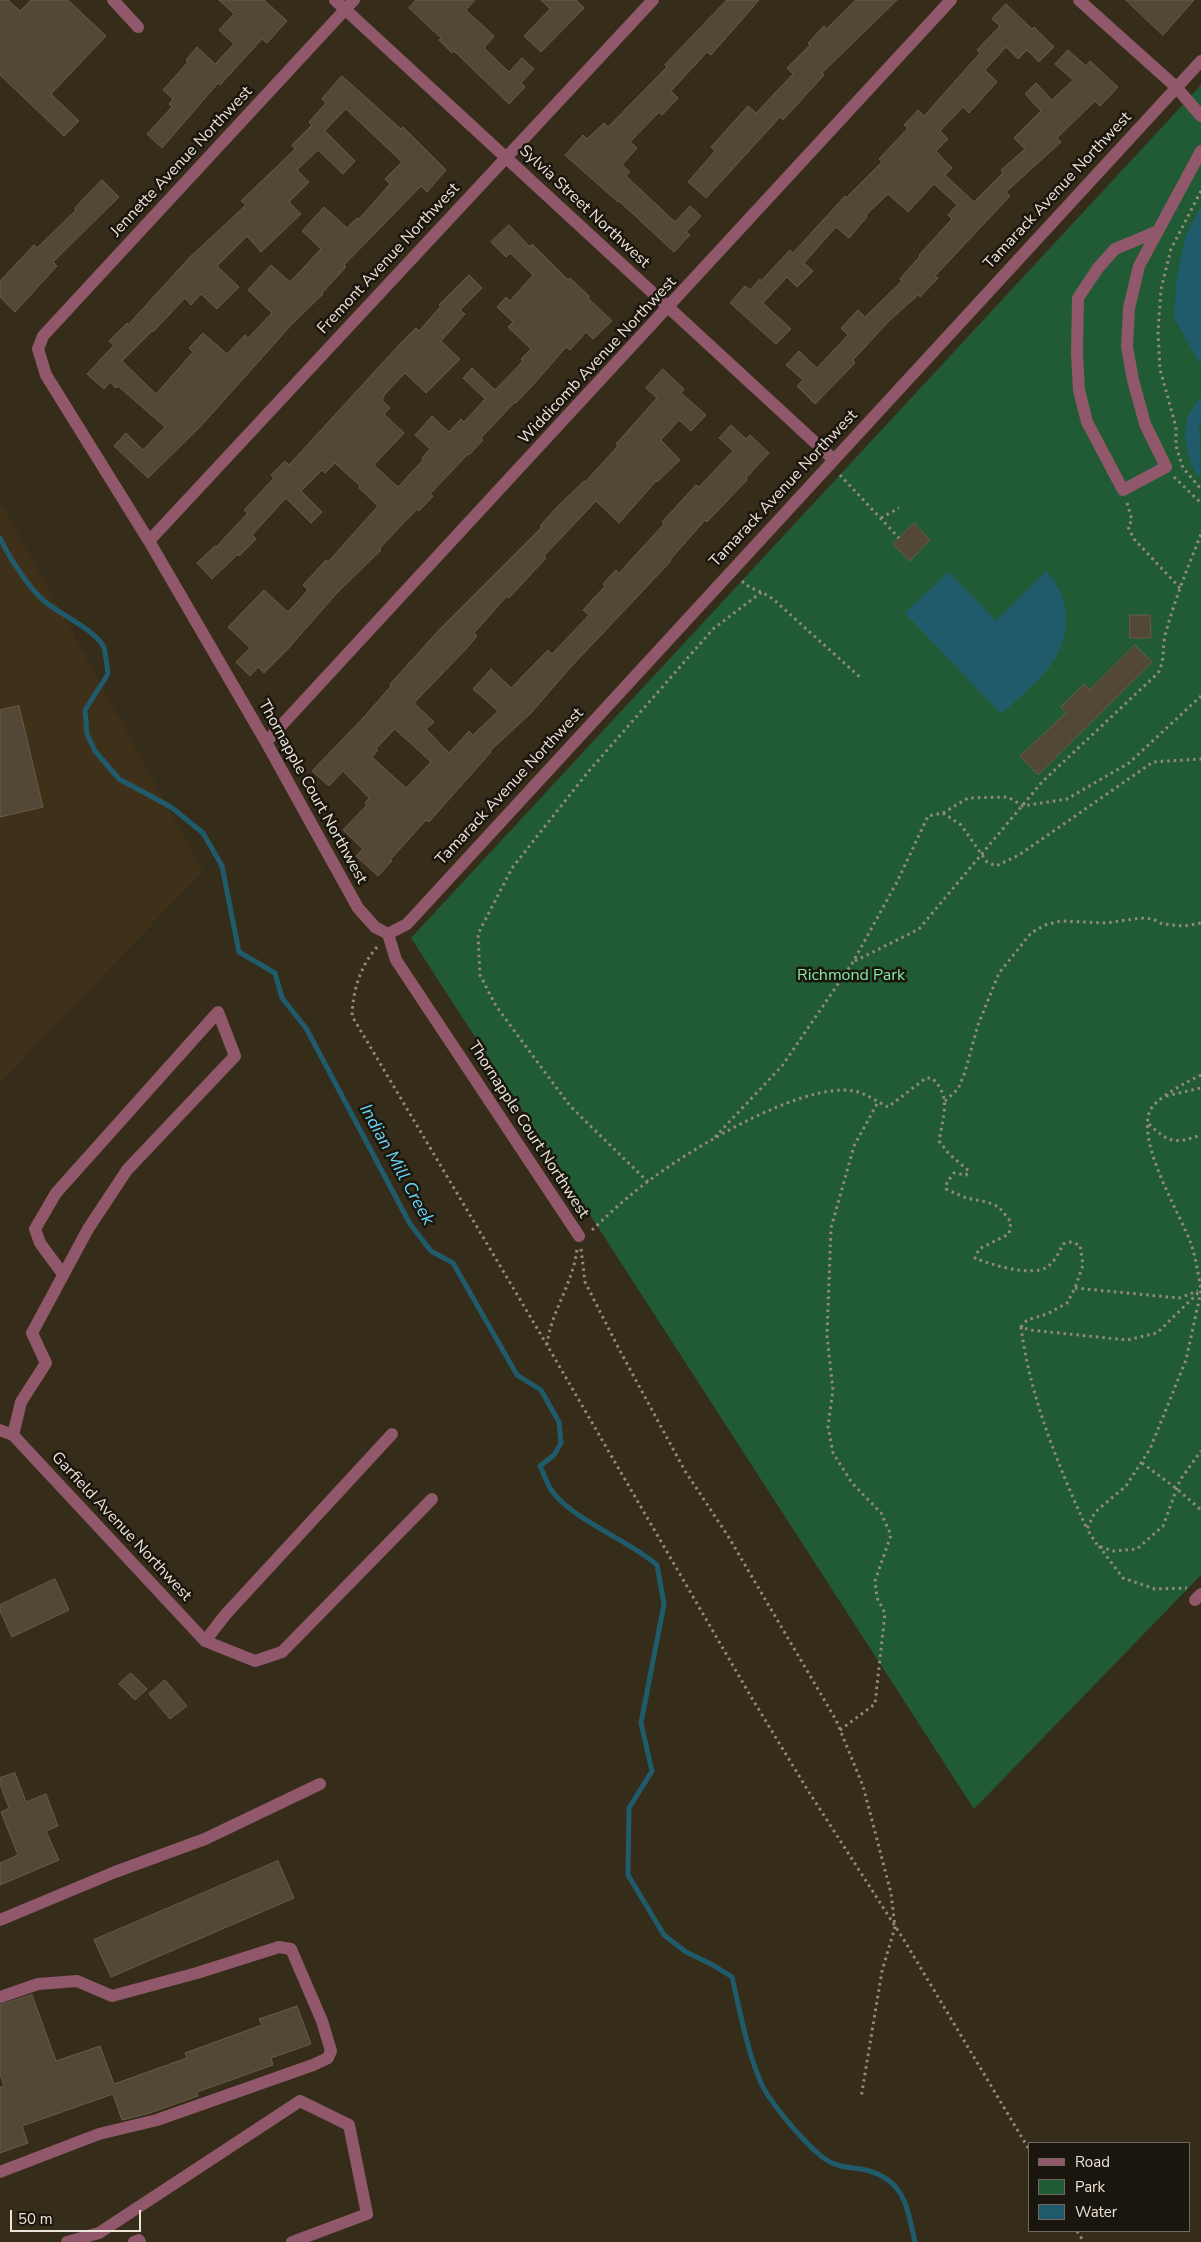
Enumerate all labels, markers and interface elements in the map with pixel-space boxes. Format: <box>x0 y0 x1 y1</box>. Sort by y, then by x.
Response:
street label: Jennette Avenue Northwest <box>107 83 257 241</box>
street label: Tamarack Avenue Northwest <box>980 108 1136 274</box>
street label: Sylvia Street Northwest <box>515 142 653 272</box>
street label: Fremont Avenue Northwest <box>314 180 464 338</box>
street label: Widdicomb Avenue Northwest <box>515 273 681 449</box>
street label: Tamarack Avenue Northwest <box>706 406 862 572</box>
street label: Thornapple Court Northwest <box>253 697 371 887</box>
street label: Tamarack Avenue Northwest <box>432 704 588 870</box>
park label: Richmond Park <box>797 966 905 986</box>
street label: Thornapple Court Northwest <box>463 1038 593 1222</box>
water label: Indian Mill Creek <box>354 1101 438 1229</box>
street label: Garfield Avenue Northwest <box>47 1448 195 1606</box>
legend <box>1028 2142 1191 2232</box>
text: Road <box>1075 2152 1110 2172</box>
text: Park <box>1075 2177 1105 2197</box>
scale bar <box>12 2200 144 2232</box>
text: Water <box>1075 2202 1117 2222</box>
text: 50 m <box>18 2209 53 2229</box>

